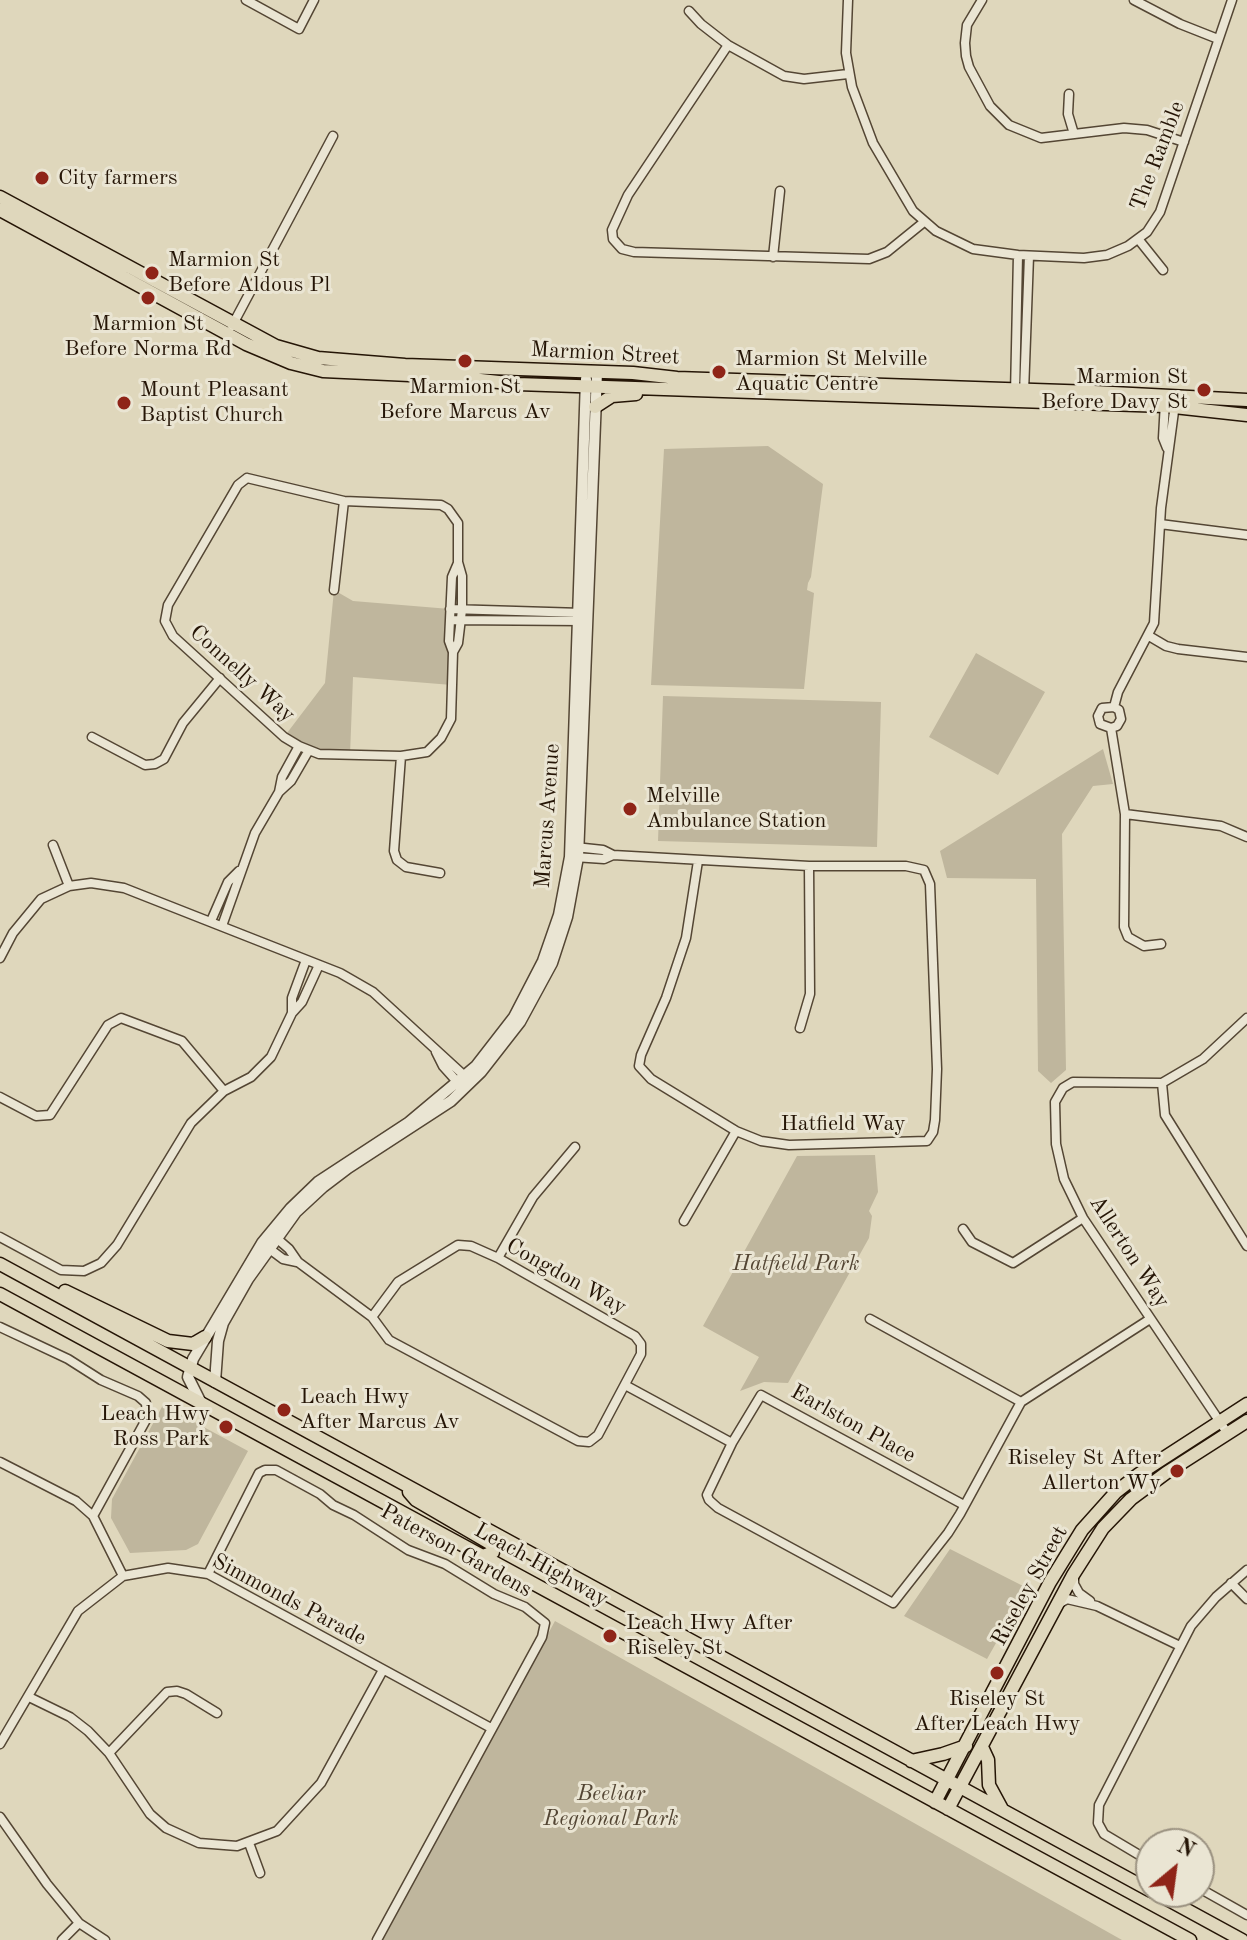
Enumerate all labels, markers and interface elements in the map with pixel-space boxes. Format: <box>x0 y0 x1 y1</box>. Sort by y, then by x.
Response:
street label: The Ramble <box>1125 97 1191 215</box>
place label: City farmers <box>58 165 178 191</box>
marker: City farmers <box>33 169 51 187</box>
place label: Marmion St Before Aldous Pl <box>168 247 330 298</box>
marker: Marmion St Before Aldous Pl <box>143 264 161 282</box>
marker: Marmion St Before Norma Rd <box>139 289 157 307</box>
place label: Marmion St Before Norma Rd <box>64 311 232 362</box>
street label: Marmion Street <box>530 337 680 371</box>
place label: Marmion St Melville Aquatic Centre <box>735 346 927 398</box>
marker: Marmion St Before Marcus Av <box>456 352 474 370</box>
marker: Marmion St Melville Aquatic Centre <box>710 363 728 381</box>
place label: Marmion St Before Davy St <box>1041 364 1188 416</box>
place label: Marmion St Before Marcus Av <box>379 374 551 426</box>
place label: Mount Pleasant Baptist Church <box>140 377 289 428</box>
marker: Marmion St Before Davy St <box>1195 381 1213 399</box>
marker: Mount Pleasant Baptist Church <box>115 394 133 412</box>
street label: Connelly Way <box>184 620 300 728</box>
street label: Marcus Avenue <box>530 743 566 889</box>
place label: Melville Ambulance Station <box>646 783 826 834</box>
marker: Melville Ambulance Station <box>621 800 639 818</box>
street label: Hatfield Way <box>780 1111 906 1137</box>
street label: Allerton Way <box>1083 1191 1175 1313</box>
street label: Congdon Way <box>501 1233 631 1321</box>
park label: Hatfield Park <box>732 1251 860 1277</box>
street label: Earlston Place <box>786 1379 920 1469</box>
place label: Leach Hwy After Marcus Av <box>300 1384 459 1436</box>
place label: Leach Hwy Ross Park <box>100 1401 210 1452</box>
marker: Leach Hwy After Marcus Av <box>275 1401 293 1419</box>
marker: Leach Hwy Ross Park <box>217 1418 235 1436</box>
place label: Riseley St After Allerton Wy <box>1007 1445 1161 1496</box>
marker: Riseley St After Allerton Wy <box>1168 1462 1186 1480</box>
street label: Paterson Gardens <box>376 1498 536 1604</box>
street label: Leach Highway <box>469 1517 613 1613</box>
street label: Riseley Street <box>986 1521 1074 1651</box>
street label: Simmonds Parade <box>207 1548 371 1652</box>
place label: Leach Hwy After Riseley St <box>626 1610 793 1662</box>
marker: Leach Hwy After Riseley St <box>601 1627 619 1645</box>
marker: Riseley St After Leach Hwy <box>988 1664 1006 1682</box>
place label: Riseley St After Leach Hwy <box>914 1686 1080 1738</box>
park label: Beeliar Regional Park <box>543 1781 679 1832</box>
north arrow <box>1135 1828 1215 1908</box>
text: N <box>1173 1835 1198 1862</box>

